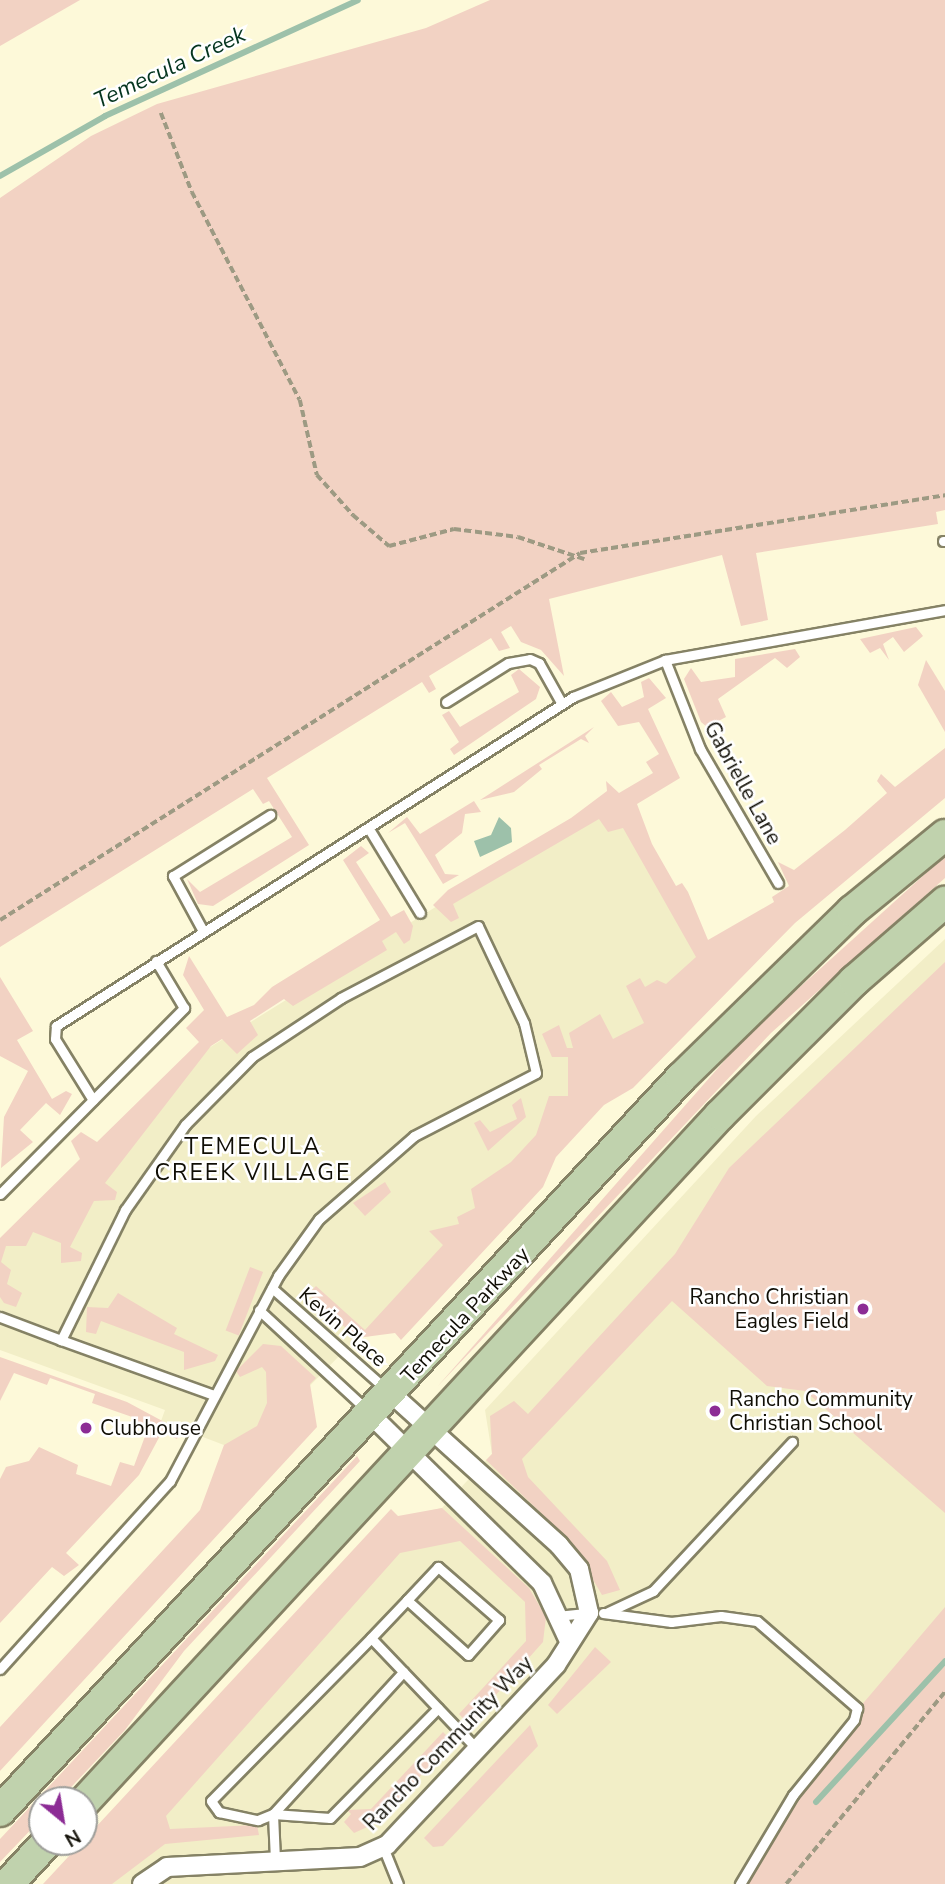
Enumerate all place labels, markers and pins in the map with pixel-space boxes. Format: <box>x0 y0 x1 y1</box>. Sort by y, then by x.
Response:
place label: Rancho Christian Eagles Field <box>689 1284 849 1334</box>
marker: Rancho Christian Eagles Field <box>855 1301 871 1317</box>
place label: Rancho Community Christian School <box>729 1386 913 1436</box>
marker: Rancho Community Christian School <box>707 1403 723 1419</box>
place label: Clubhouse <box>100 1415 201 1441</box>
marker: Clubhouse <box>78 1420 94 1436</box>

